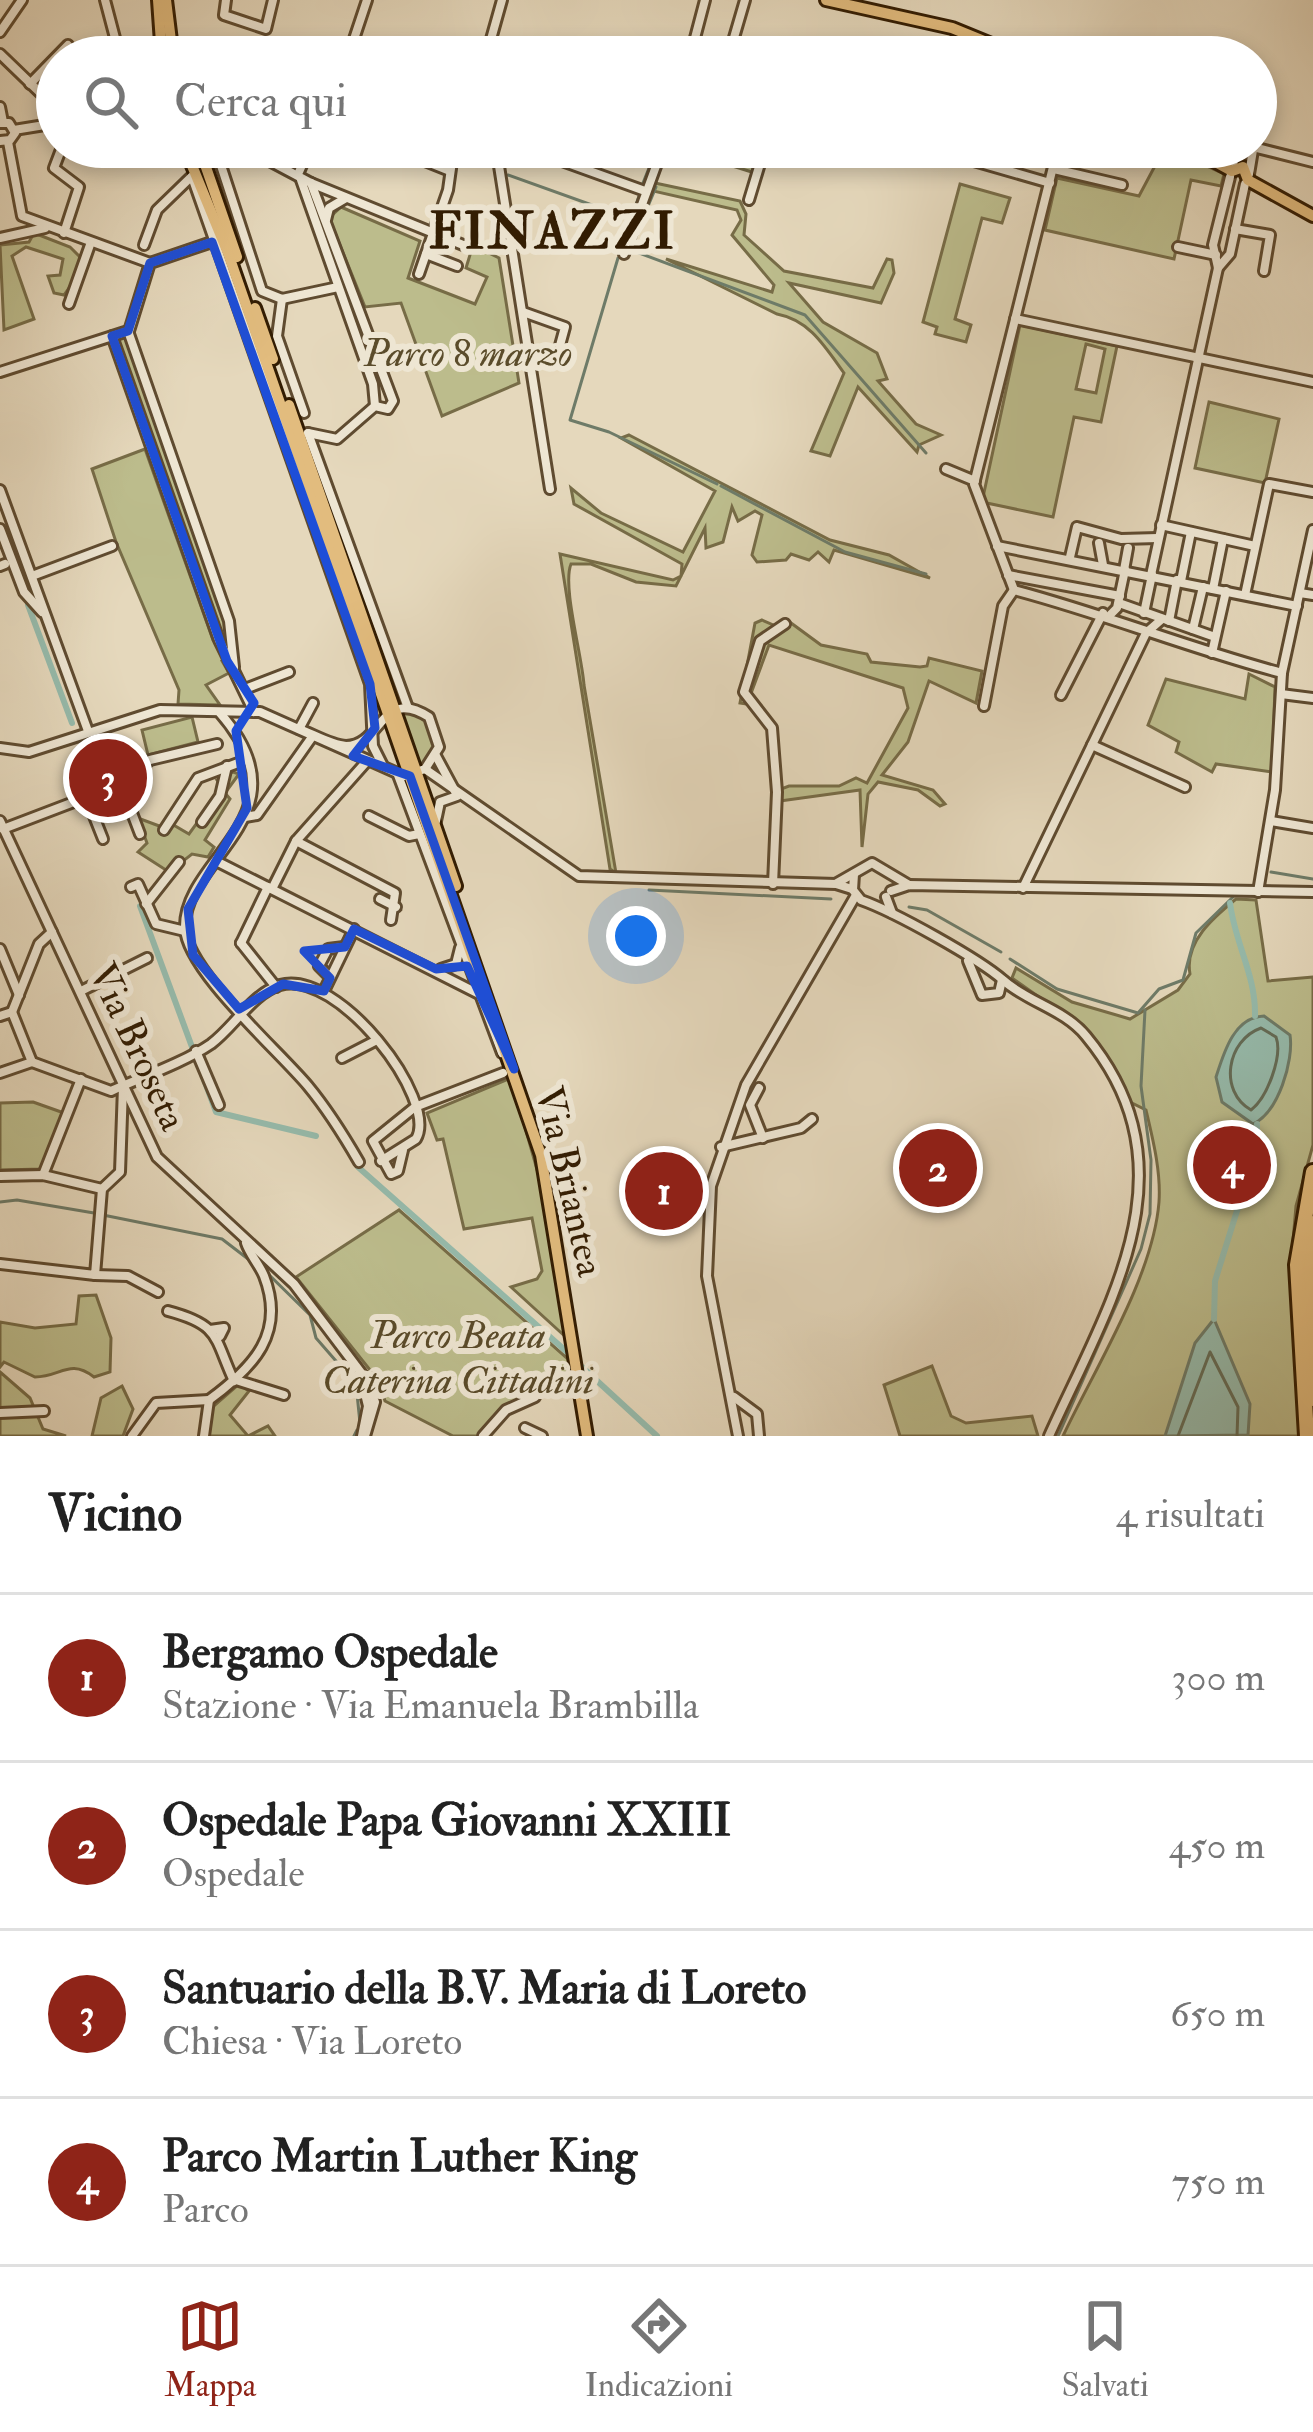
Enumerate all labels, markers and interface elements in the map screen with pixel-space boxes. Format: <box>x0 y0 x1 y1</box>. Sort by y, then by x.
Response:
search box <box>36 36 1277 168</box>
icon: search <box>78 69 144 135</box>
text: Cerca qui <box>174 74 347 130</box>
district label: FINAZZI <box>429 200 677 264</box>
park label: Parco 8 marzo <box>362 329 573 378</box>
pin: 3 <box>69 733 147 823</box>
your location <box>606 906 666 966</box>
street label: Via Broseta <box>78 955 198 1139</box>
street label: Via Briantea <box>524 1082 615 1282</box>
pin: 4 <box>1193 1120 1271 1210</box>
pin: 2 <box>899 1123 977 1213</box>
pin: 1 <box>625 1146 703 1236</box>
park label: Parco Beata Caterina Cittadini <box>322 1311 594 1405</box>
text: Vicino <box>48 1482 182 1546</box>
text: 4 risultati <box>1116 1490 1265 1539</box>
text: Bergamo Ospedale <box>162 1625 498 1681</box>
text: 1 <box>80 1653 94 1702</box>
text: 300 m <box>1172 1653 1265 1702</box>
text: Stazione · Via Emanuela Brambilla <box>162 1681 699 1730</box>
text: Ospedale Papa Giovanni XXIII <box>162 1793 731 1849</box>
text: 2 <box>77 1821 97 1870</box>
text: 450 m <box>1169 1821 1265 1870</box>
text: Ospedale <box>162 1849 305 1898</box>
text: Santuario della B.V. Maria di Loreto <box>162 1961 807 2017</box>
text: 3 <box>80 1989 94 2038</box>
text: 650 m <box>1170 1989 1265 2038</box>
text: Chiesa · Via Loreto <box>162 2017 462 2066</box>
text: Parco Martin Luther King <box>162 2129 637 2185</box>
text: 4 <box>76 2157 98 2206</box>
text: 750 m <box>1172 2157 1265 2206</box>
text: Parco <box>162 2185 249 2234</box>
tab: Mappa <box>164 2293 256 2406</box>
tab: Indicazioni <box>585 2293 733 2406</box>
tab: Salvati <box>1061 2293 1149 2406</box>

